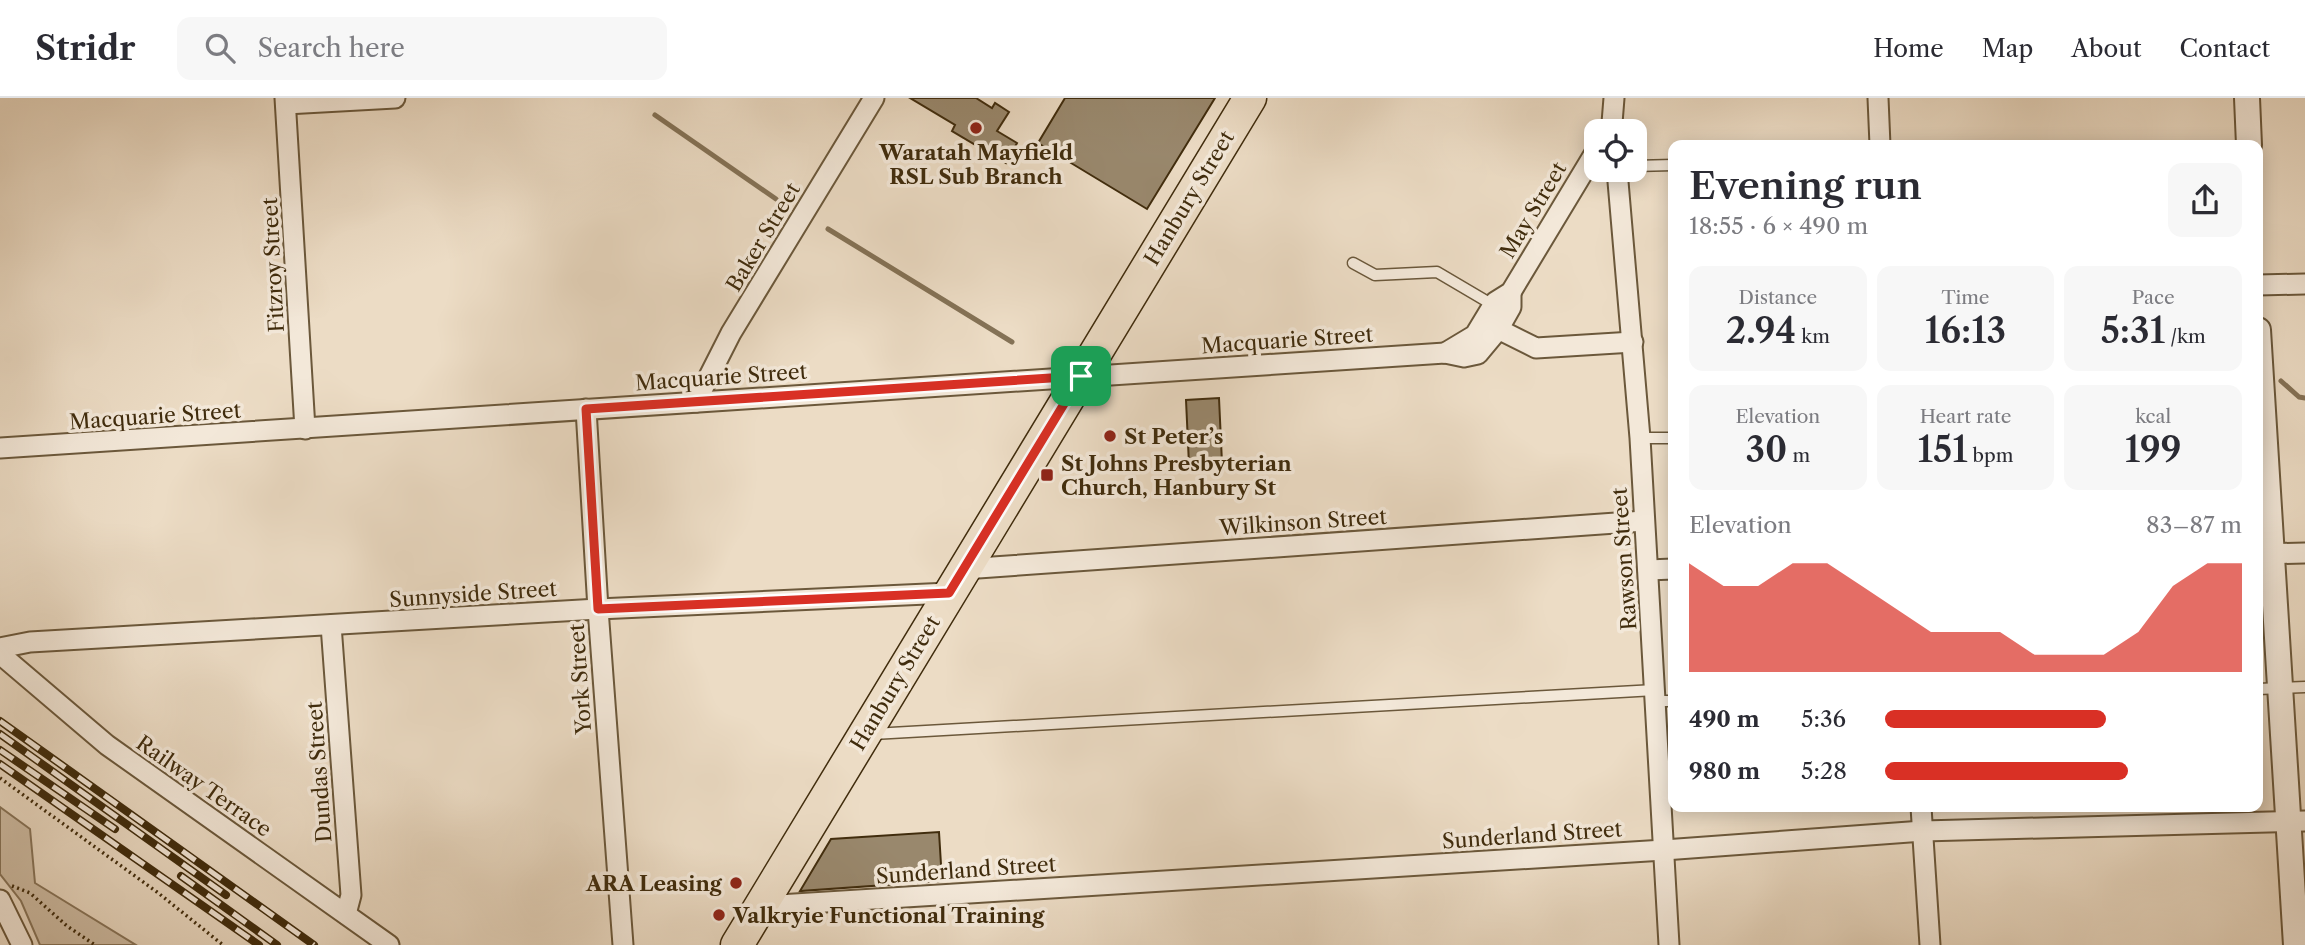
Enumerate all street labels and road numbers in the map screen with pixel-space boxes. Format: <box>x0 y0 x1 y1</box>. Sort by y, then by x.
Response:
street label: Hanbury Street <box>1139 126 1239 270</box>
street label: May Street <box>1495 157 1572 263</box>
street label: Baker Street <box>721 178 806 296</box>
street label: Fitzroy Street <box>257 196 289 333</box>
street label: Macquarie Street <box>1200 321 1374 358</box>
street label: Macquarie Street <box>634 358 808 395</box>
street label: Macquarie Street <box>68 397 242 434</box>
street label: Rawson Street <box>1606 486 1641 631</box>
street label: Wilkinson Street <box>1218 504 1388 540</box>
street label: Sunnyside Street <box>388 576 558 612</box>
street label: Hanbury Street <box>845 611 945 755</box>
street label: York Street <box>564 622 596 736</box>
street label: Dundas Street <box>302 700 336 843</box>
street label: Railway Terrace <box>132 730 276 842</box>
street label: Sunderland Street <box>1441 816 1623 854</box>
street label: Sunderland Street <box>875 851 1057 889</box>

